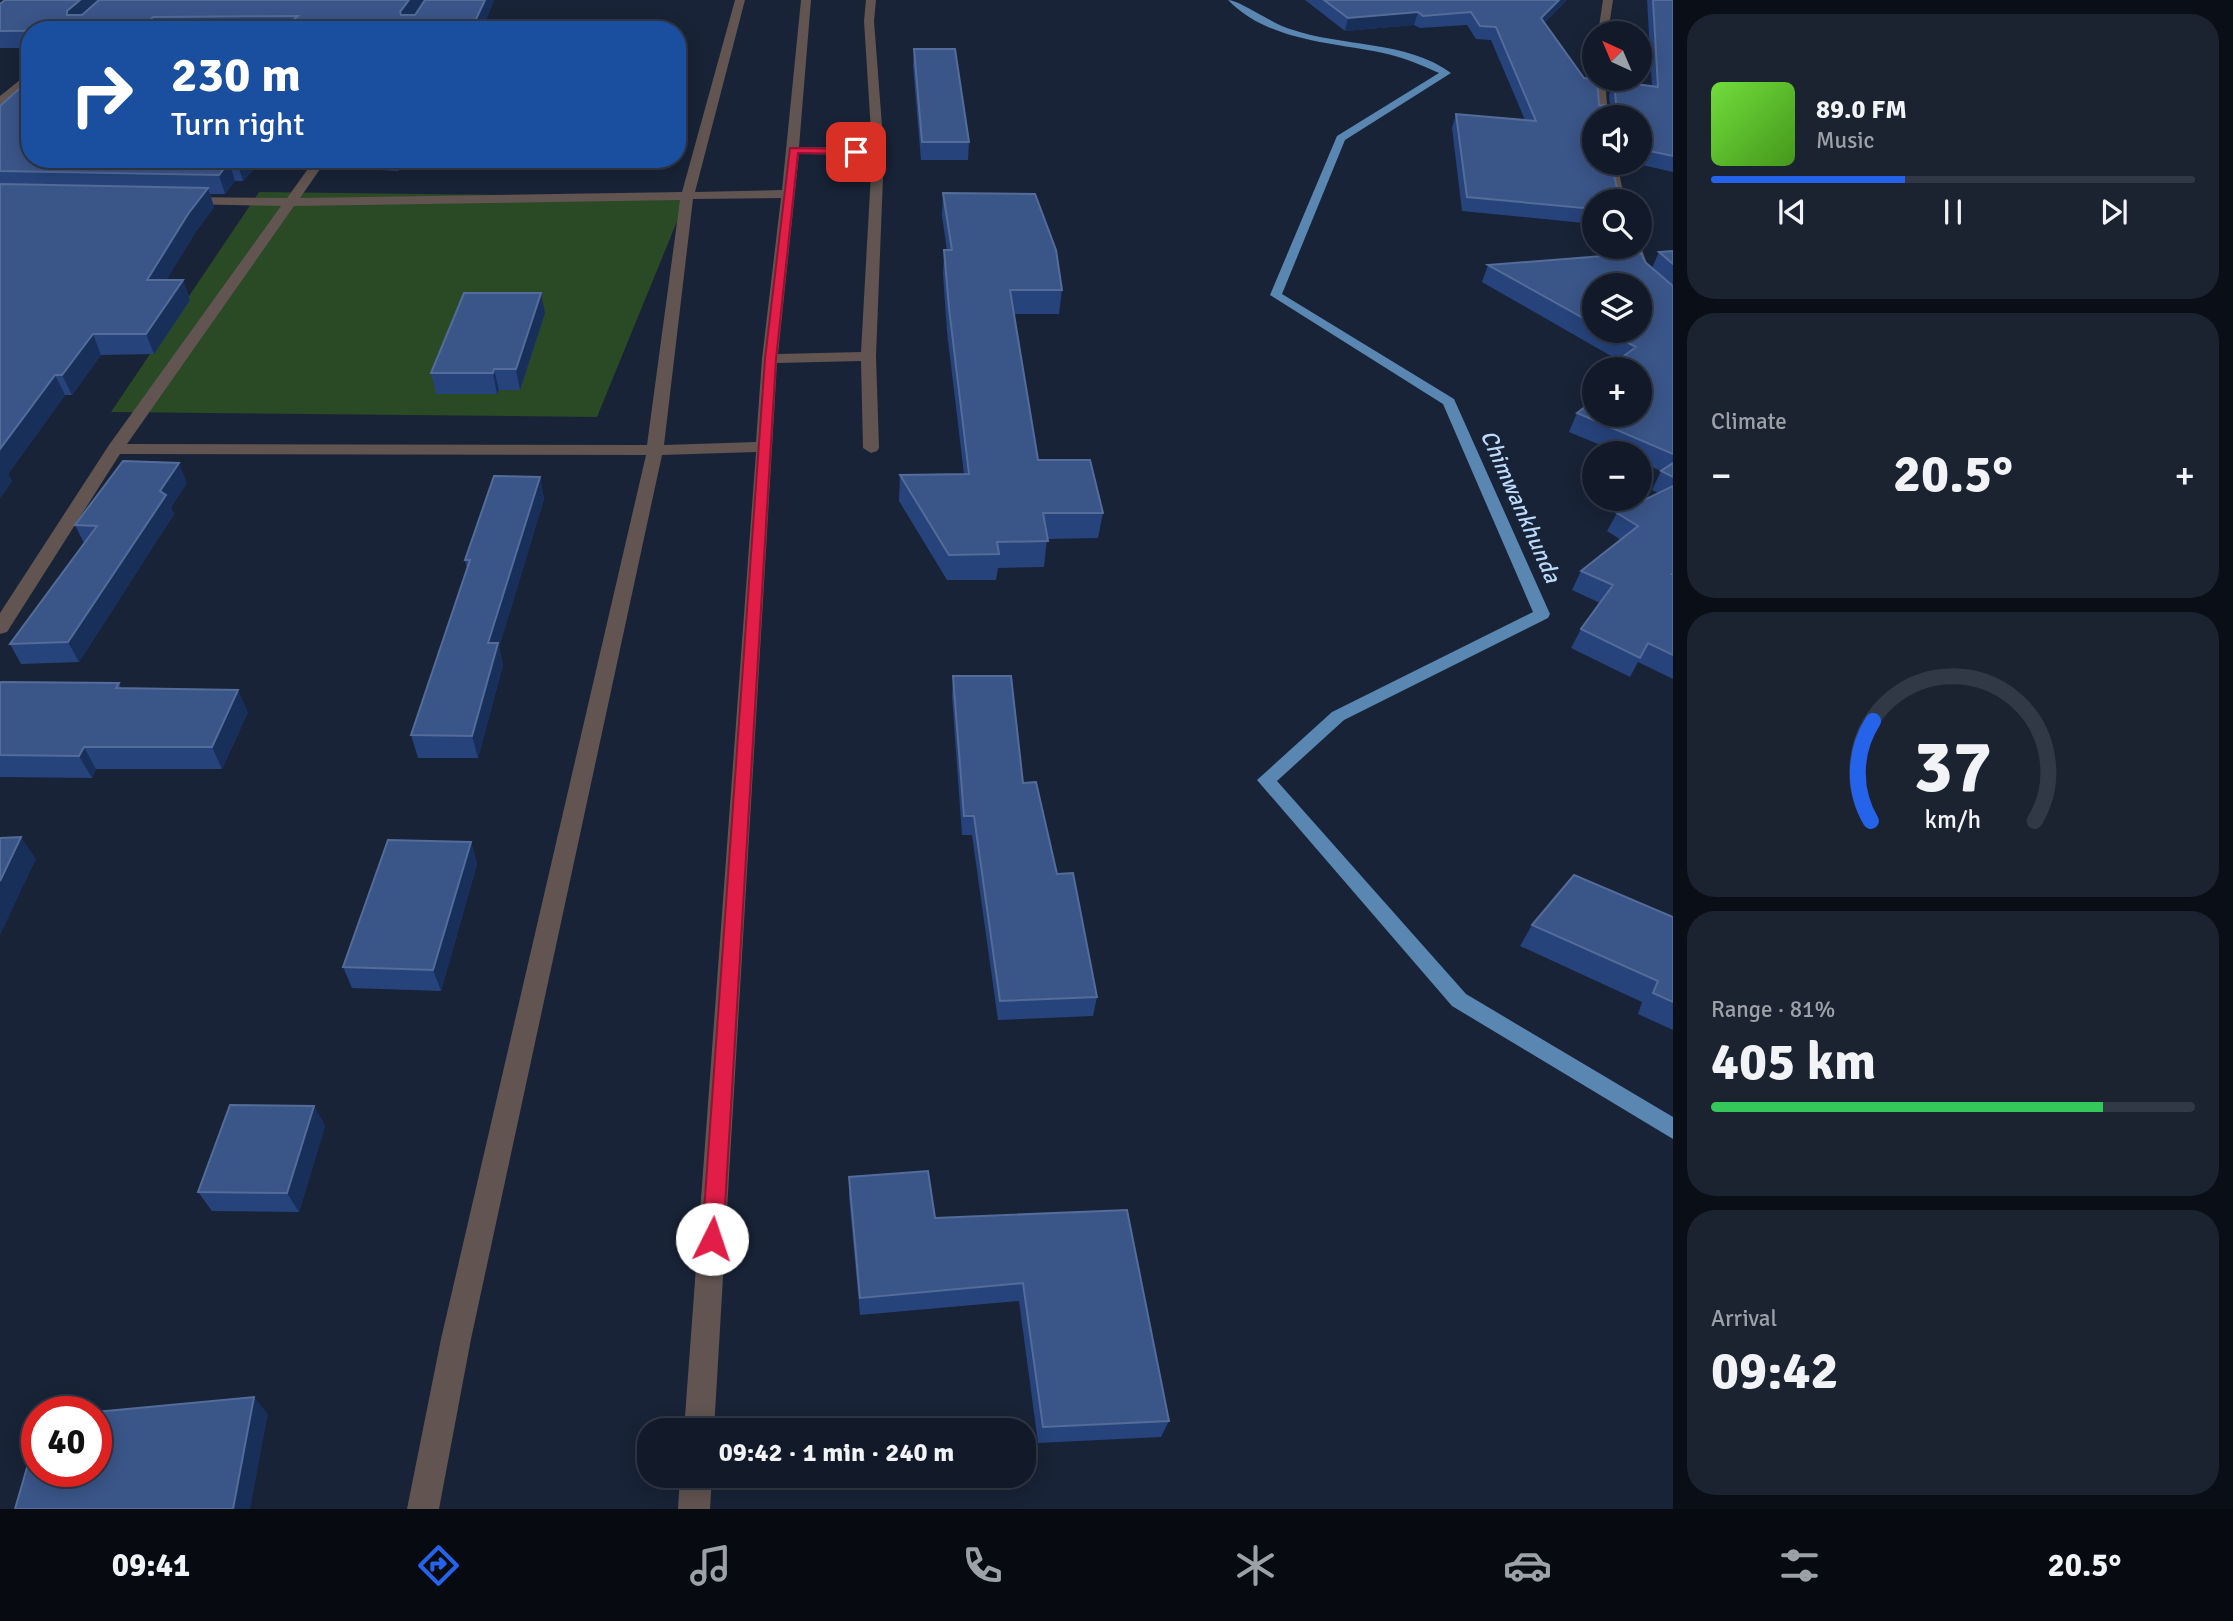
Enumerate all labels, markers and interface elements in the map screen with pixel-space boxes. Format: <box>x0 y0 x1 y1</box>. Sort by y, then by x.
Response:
north arrow <box>1582 21 1652 91</box>
map controls <box>1582 21 1652 511</box>
text: 230 m <box>171 45 301 105</box>
icon: right <box>56 49 147 140</box>
text: 89.0 FM <box>1816 94 1907 126</box>
text: Turn right <box>171 105 304 144</box>
button: sound <box>1582 105 1652 175</box>
pin <box>826 122 886 182</box>
text: Music <box>1816 126 1874 155</box>
icon: arrive <box>837 133 875 171</box>
button: search <box>1582 189 1652 259</box>
icon: previous <box>1773 193 1811 231</box>
icon: pause <box>1934 193 1972 231</box>
icon: next <box>2095 193 2133 231</box>
button: layers <box>1582 273 1652 343</box>
button: + <box>1582 357 1652 427</box>
text: Climate <box>1711 407 1787 436</box>
water label: Chimwankhunda <box>1474 425 1568 588</box>
button: − <box>1582 441 1652 511</box>
text: 20.5° <box>1893 442 2013 506</box>
text: − <box>1711 452 1732 499</box>
text: + <box>2174 452 2195 499</box>
text: 37 <box>1914 723 1992 812</box>
text: km/h <box>1925 803 1981 834</box>
text: Range · 81% <box>1711 995 1835 1024</box>
text: 405 km <box>1711 1030 1876 1094</box>
position arrow <box>675 1202 749 1276</box>
text: Arrival <box>1711 1304 1777 1333</box>
text: 09:42 <box>1711 1339 1839 1403</box>
speed limit sign: 40 <box>21 1396 112 1487</box>
text: 09:42 · 1 min · 240 m <box>719 1437 954 1469</box>
icon: directions <box>414 1541 463 1590</box>
icon: music <box>686 1541 735 1590</box>
icon: phone <box>958 1541 1007 1590</box>
icon: climate <box>1231 1541 1280 1590</box>
icon: car <box>1503 1541 1552 1590</box>
icon: filters <box>1775 1541 1824 1590</box>
text: 09:41 <box>112 1546 190 1585</box>
text: 20.5° <box>2048 1546 2121 1585</box>

